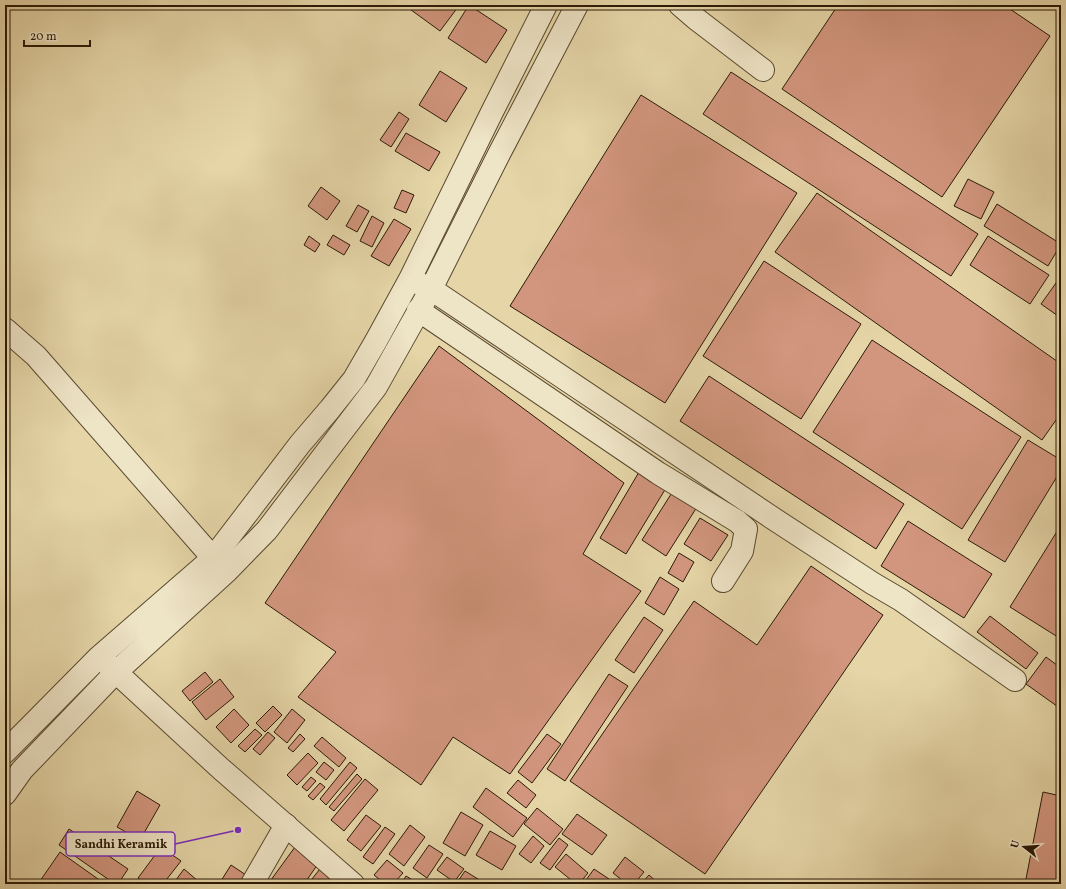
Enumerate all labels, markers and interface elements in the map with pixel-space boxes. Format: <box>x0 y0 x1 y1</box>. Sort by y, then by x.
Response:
scale bar <box>24 22 90 48</box>
text: 20 m <box>30 29 57 45</box>
north arrow <box>1004 827 1044 867</box>
callout: Sandhi Keramik <box>66 832 175 856</box>
text: Sandhi Keramik <box>75 837 168 853</box>
text: U <box>1008 838 1024 850</box>

